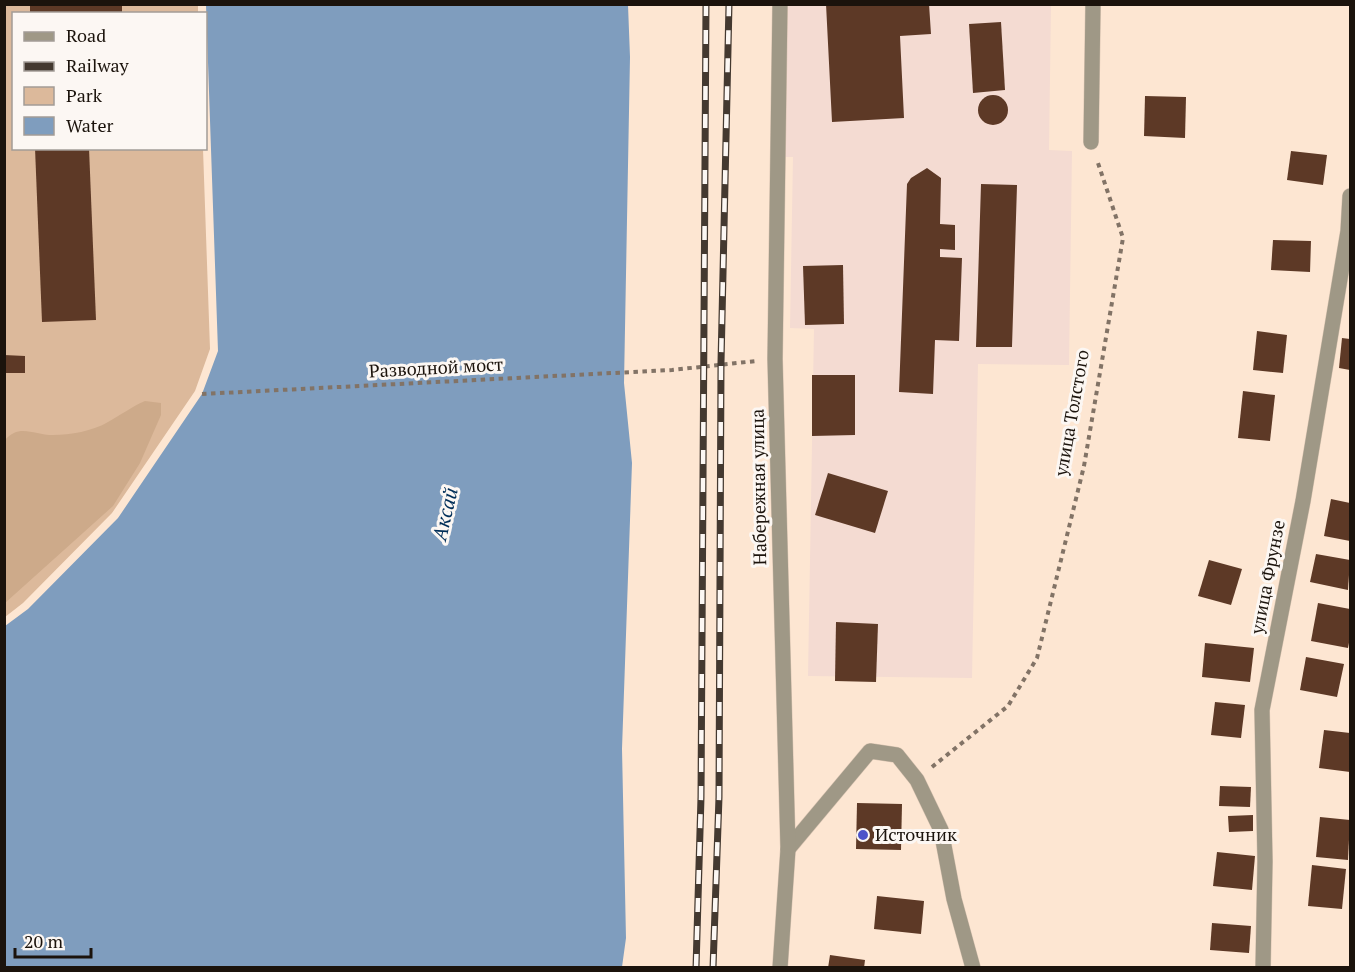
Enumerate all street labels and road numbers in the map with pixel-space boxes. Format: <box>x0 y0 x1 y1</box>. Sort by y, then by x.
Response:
street label: улица Толстого <box>1048 348 1094 479</box>
street label: Разводной мост <box>368 352 504 382</box>
street label: Набережная улица <box>745 409 771 565</box>
street label: улица Фрунзе <box>1244 518 1290 637</box>

